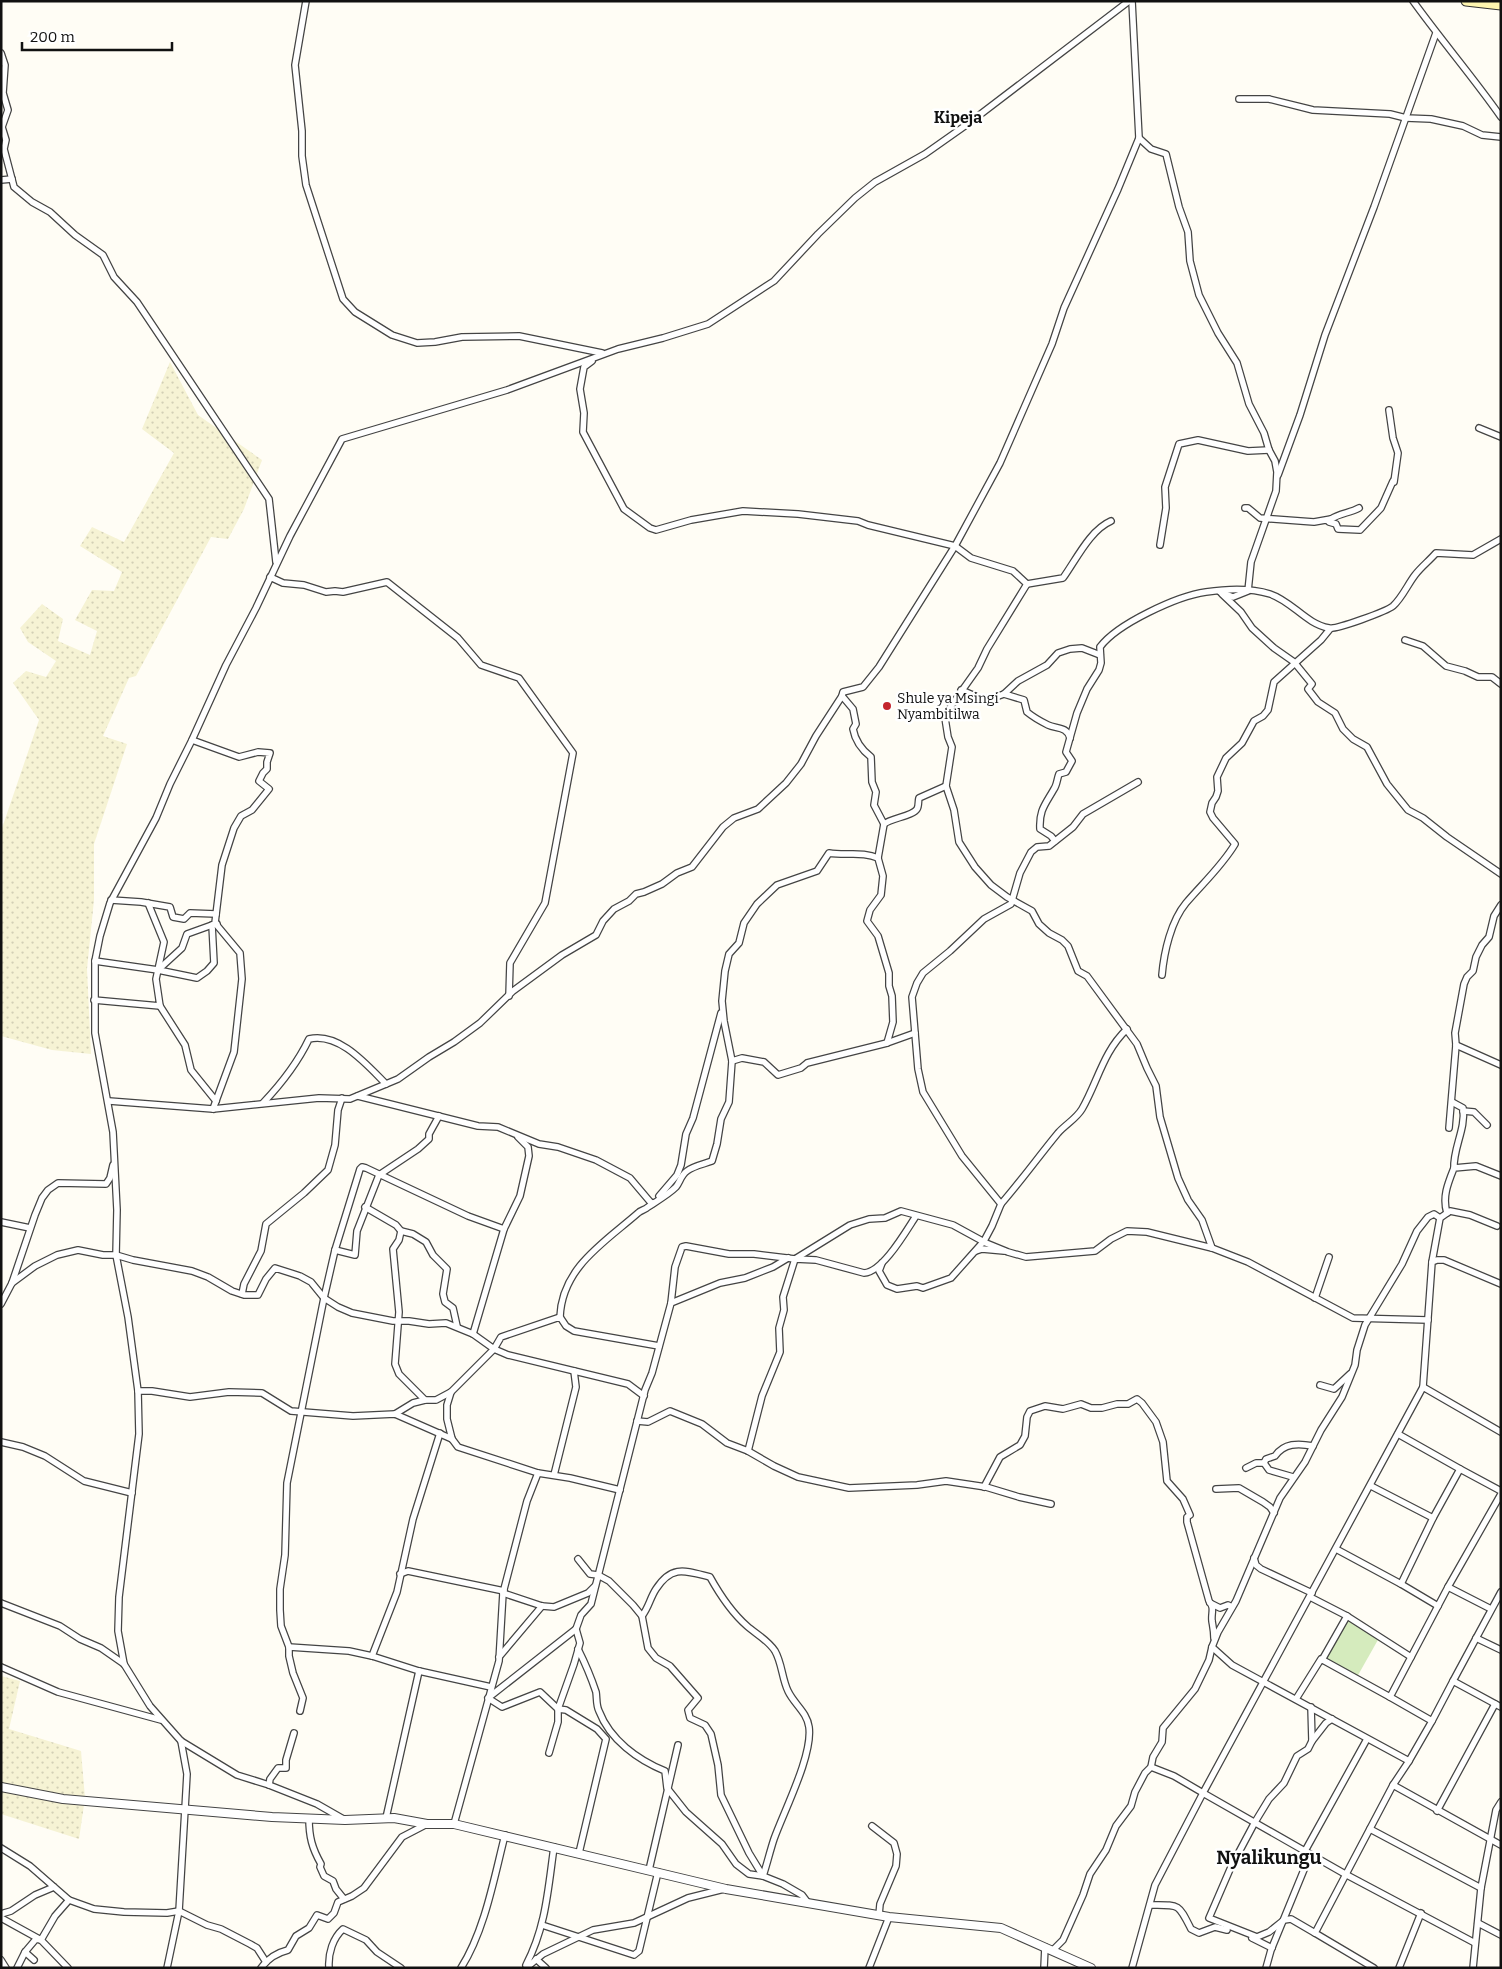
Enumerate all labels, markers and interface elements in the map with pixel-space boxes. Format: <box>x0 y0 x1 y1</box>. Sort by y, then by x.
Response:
scale bar <box>22 20 172 52</box>
text: 200 m <box>30 28 75 46</box>
district label: Kipeja <box>934 108 982 127</box>
place label: Shule ya Msingi Nyambitilwa <box>897 690 999 723</box>
marker: Shule ya Msingi Nyambitilwa <box>881 700 893 712</box>
district label: Nyalikungu <box>1216 1846 1322 1869</box>

